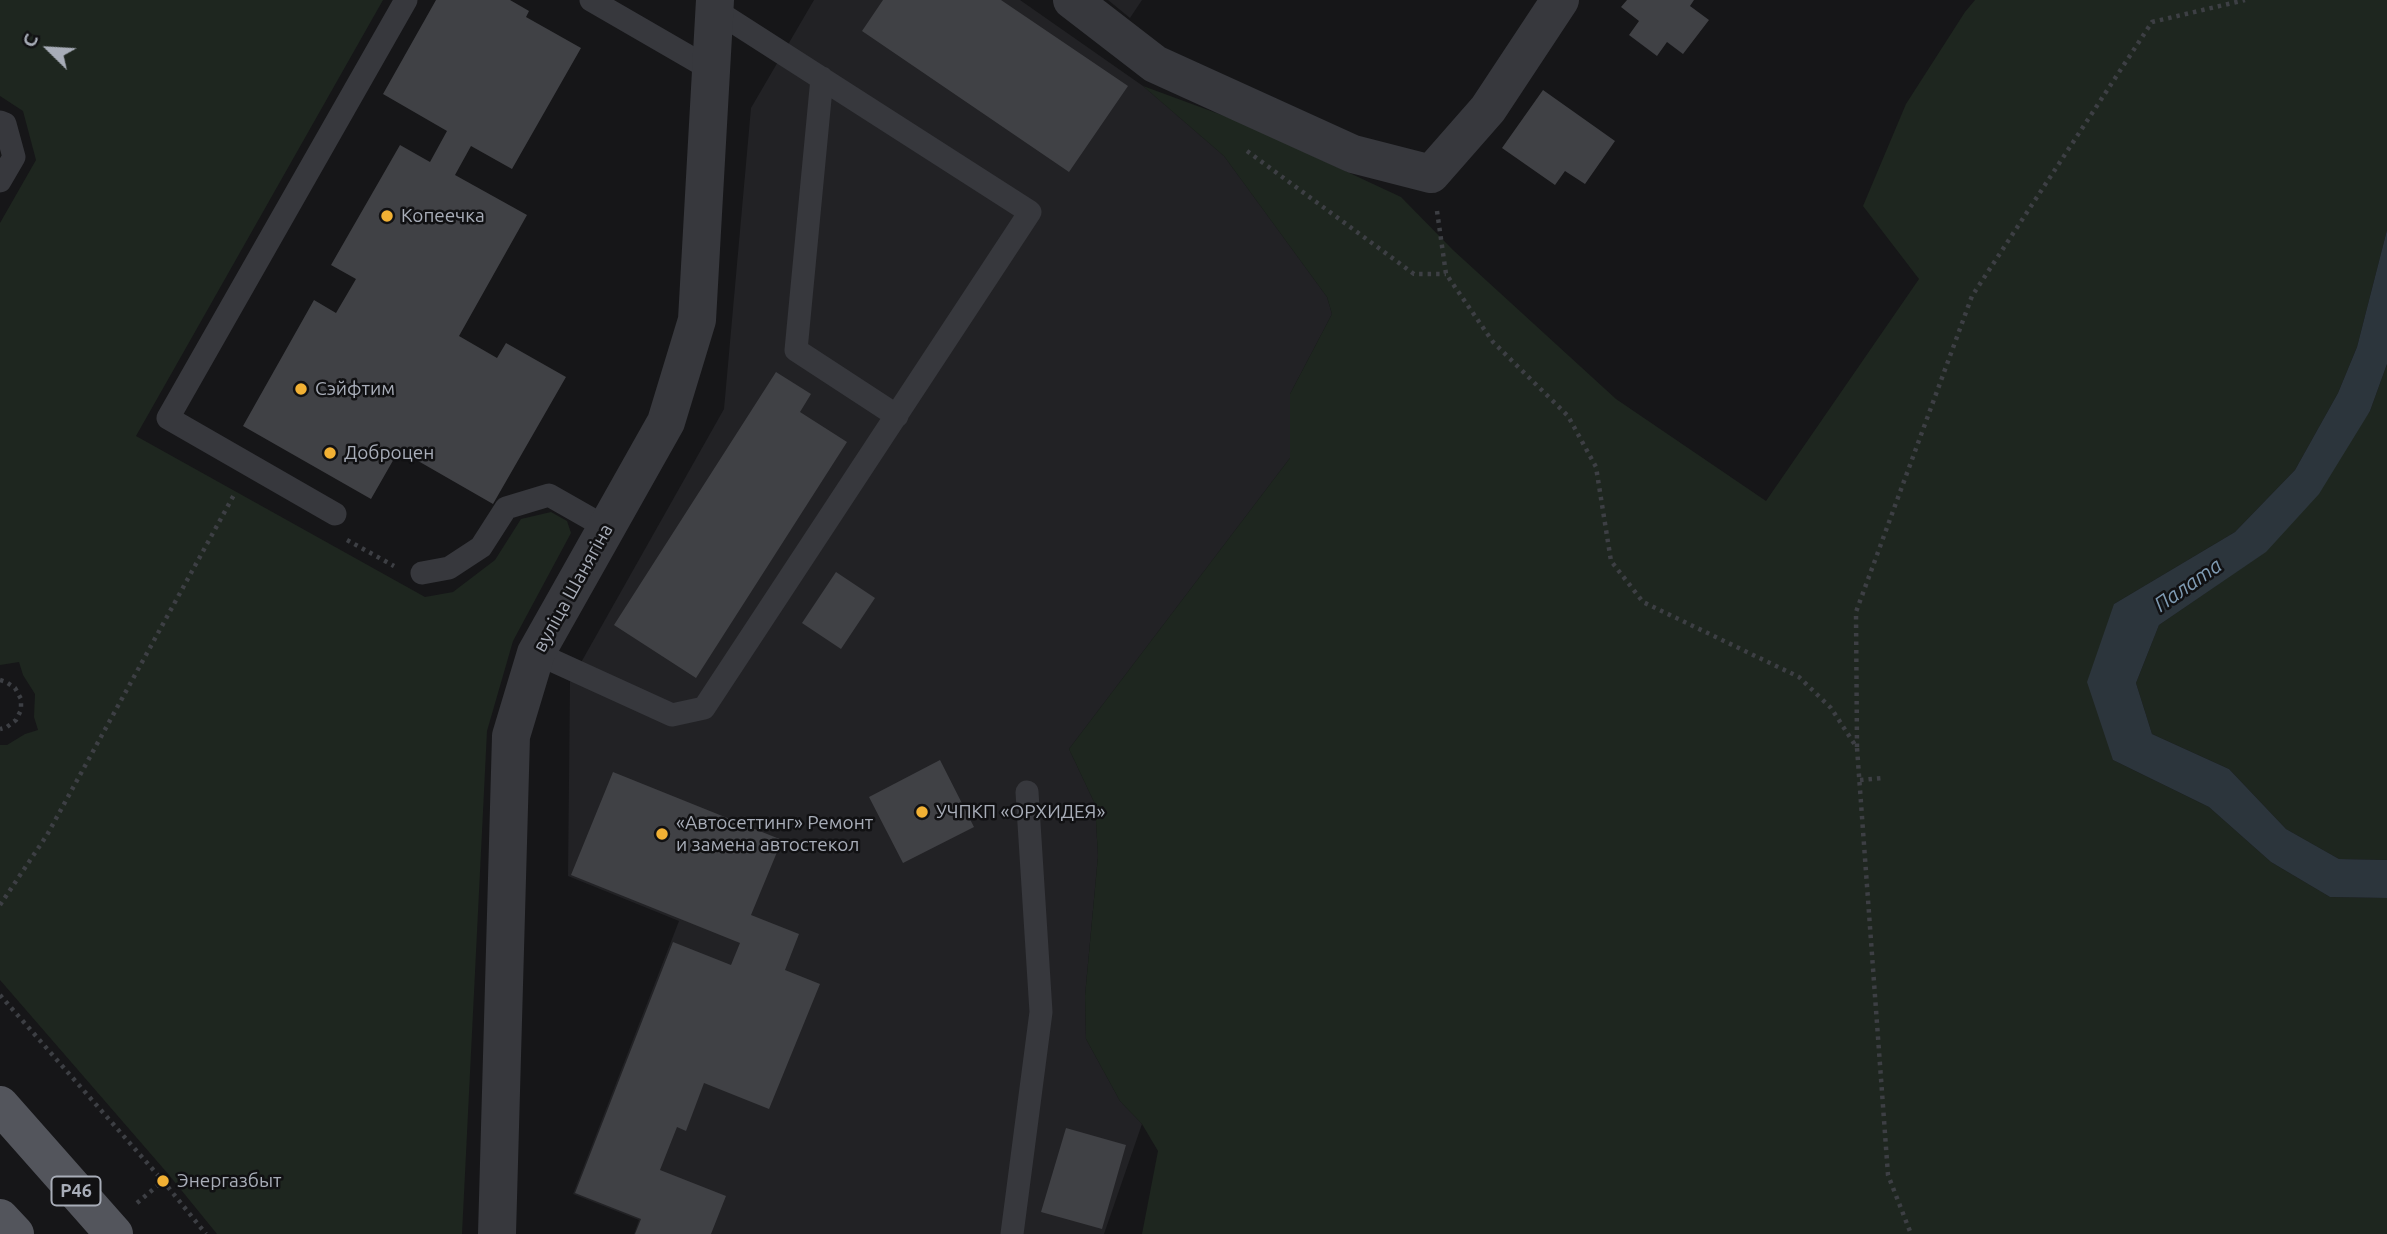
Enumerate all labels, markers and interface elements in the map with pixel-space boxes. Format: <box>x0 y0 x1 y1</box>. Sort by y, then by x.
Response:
north arrow <box>14 14 84 84</box>
text: С <box>17 30 42 50</box>
place label: Копеечка <box>401 205 485 227</box>
marker: Копеечка <box>379 208 395 224</box>
place label: Сэйфтим <box>315 378 395 400</box>
marker: Сэйфтим <box>293 381 309 397</box>
place label: Доброцен <box>344 442 434 464</box>
marker: Доброцен <box>322 445 338 461</box>
street label: вуліца Шанягіна <box>528 520 618 656</box>
water label: Палата <box>2149 553 2227 617</box>
place label: УЧПКП «ОРХИДЕЯ» <box>936 801 1105 823</box>
marker: УЧПКП «ОРХИДЕЯ» <box>914 804 930 820</box>
place label: «Автосеттинг» Ремонт и замена автостекол <box>676 812 873 856</box>
marker: «Автосеттинг» Ремонт и замена автостекол <box>654 826 670 842</box>
place label: Энергазбыт <box>177 1170 282 1192</box>
marker: Энергазбыт <box>155 1173 171 1189</box>
road number: Р46 <box>52 1176 100 1206</box>

